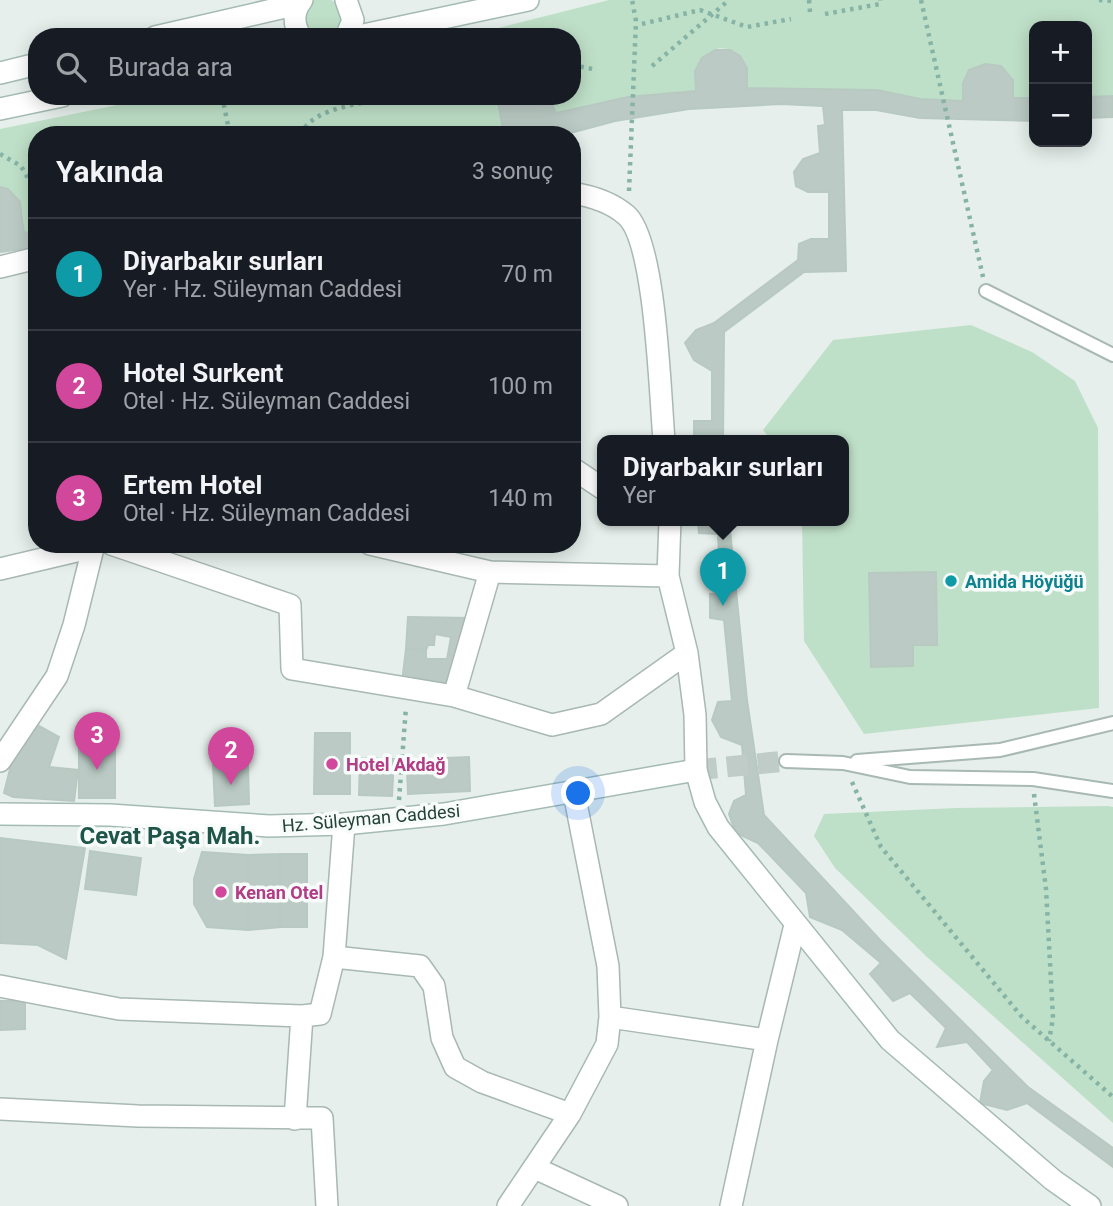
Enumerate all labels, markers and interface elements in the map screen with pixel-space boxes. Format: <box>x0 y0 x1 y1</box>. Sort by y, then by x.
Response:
map controls <box>1029 21 1092 147</box>
button: + <box>1029 21 1092 84</box>
search box <box>28 28 581 105</box>
icon: search <box>52 48 90 86</box>
text: Burada ara <box>108 52 233 82</box>
button: − <box>1029 84 1092 147</box>
text: Yakında <box>56 154 164 189</box>
text: 3 sonuç <box>472 158 553 185</box>
text: Diyarbakır surları <box>123 246 323 276</box>
text: 1 <box>72 261 86 288</box>
text: 70 m <box>501 261 553 288</box>
text: Yer · Hz. Süleyman Caddesi <box>123 276 402 303</box>
text: Hotel Surkent <box>123 358 283 388</box>
text: 2 <box>72 373 86 400</box>
text: 100 m <box>488 373 553 400</box>
text: Otel · Hz. Süleyman Caddesi <box>123 388 410 415</box>
popup <box>597 435 849 526</box>
text: Diyarbakır surları <box>623 452 823 482</box>
text: Ertem Hotel <box>123 470 262 500</box>
text: Yer <box>623 482 656 509</box>
text: 3 <box>72 485 86 512</box>
text: 140 m <box>488 485 553 512</box>
text: Otel · Hz. Süleyman Caddesi <box>123 500 410 527</box>
pin: 1 <box>700 548 746 606</box>
place label: Amida Höyüğü <box>965 571 1084 592</box>
marker: Amida Höyüğü <box>943 573 959 589</box>
pin: 3 <box>74 712 120 770</box>
pin: 2 <box>208 727 254 785</box>
place label: Hotel Akdağ <box>346 754 446 775</box>
marker: Hotel Akdağ <box>324 756 340 772</box>
your location <box>561 776 595 810</box>
street label: Hz. Süleyman Caddesi <box>281 800 461 836</box>
district label: Cevat Paşa Mah. <box>80 822 261 850</box>
place label: Kenan Otel <box>235 882 323 903</box>
marker: Kenan Otel <box>213 884 229 900</box>

